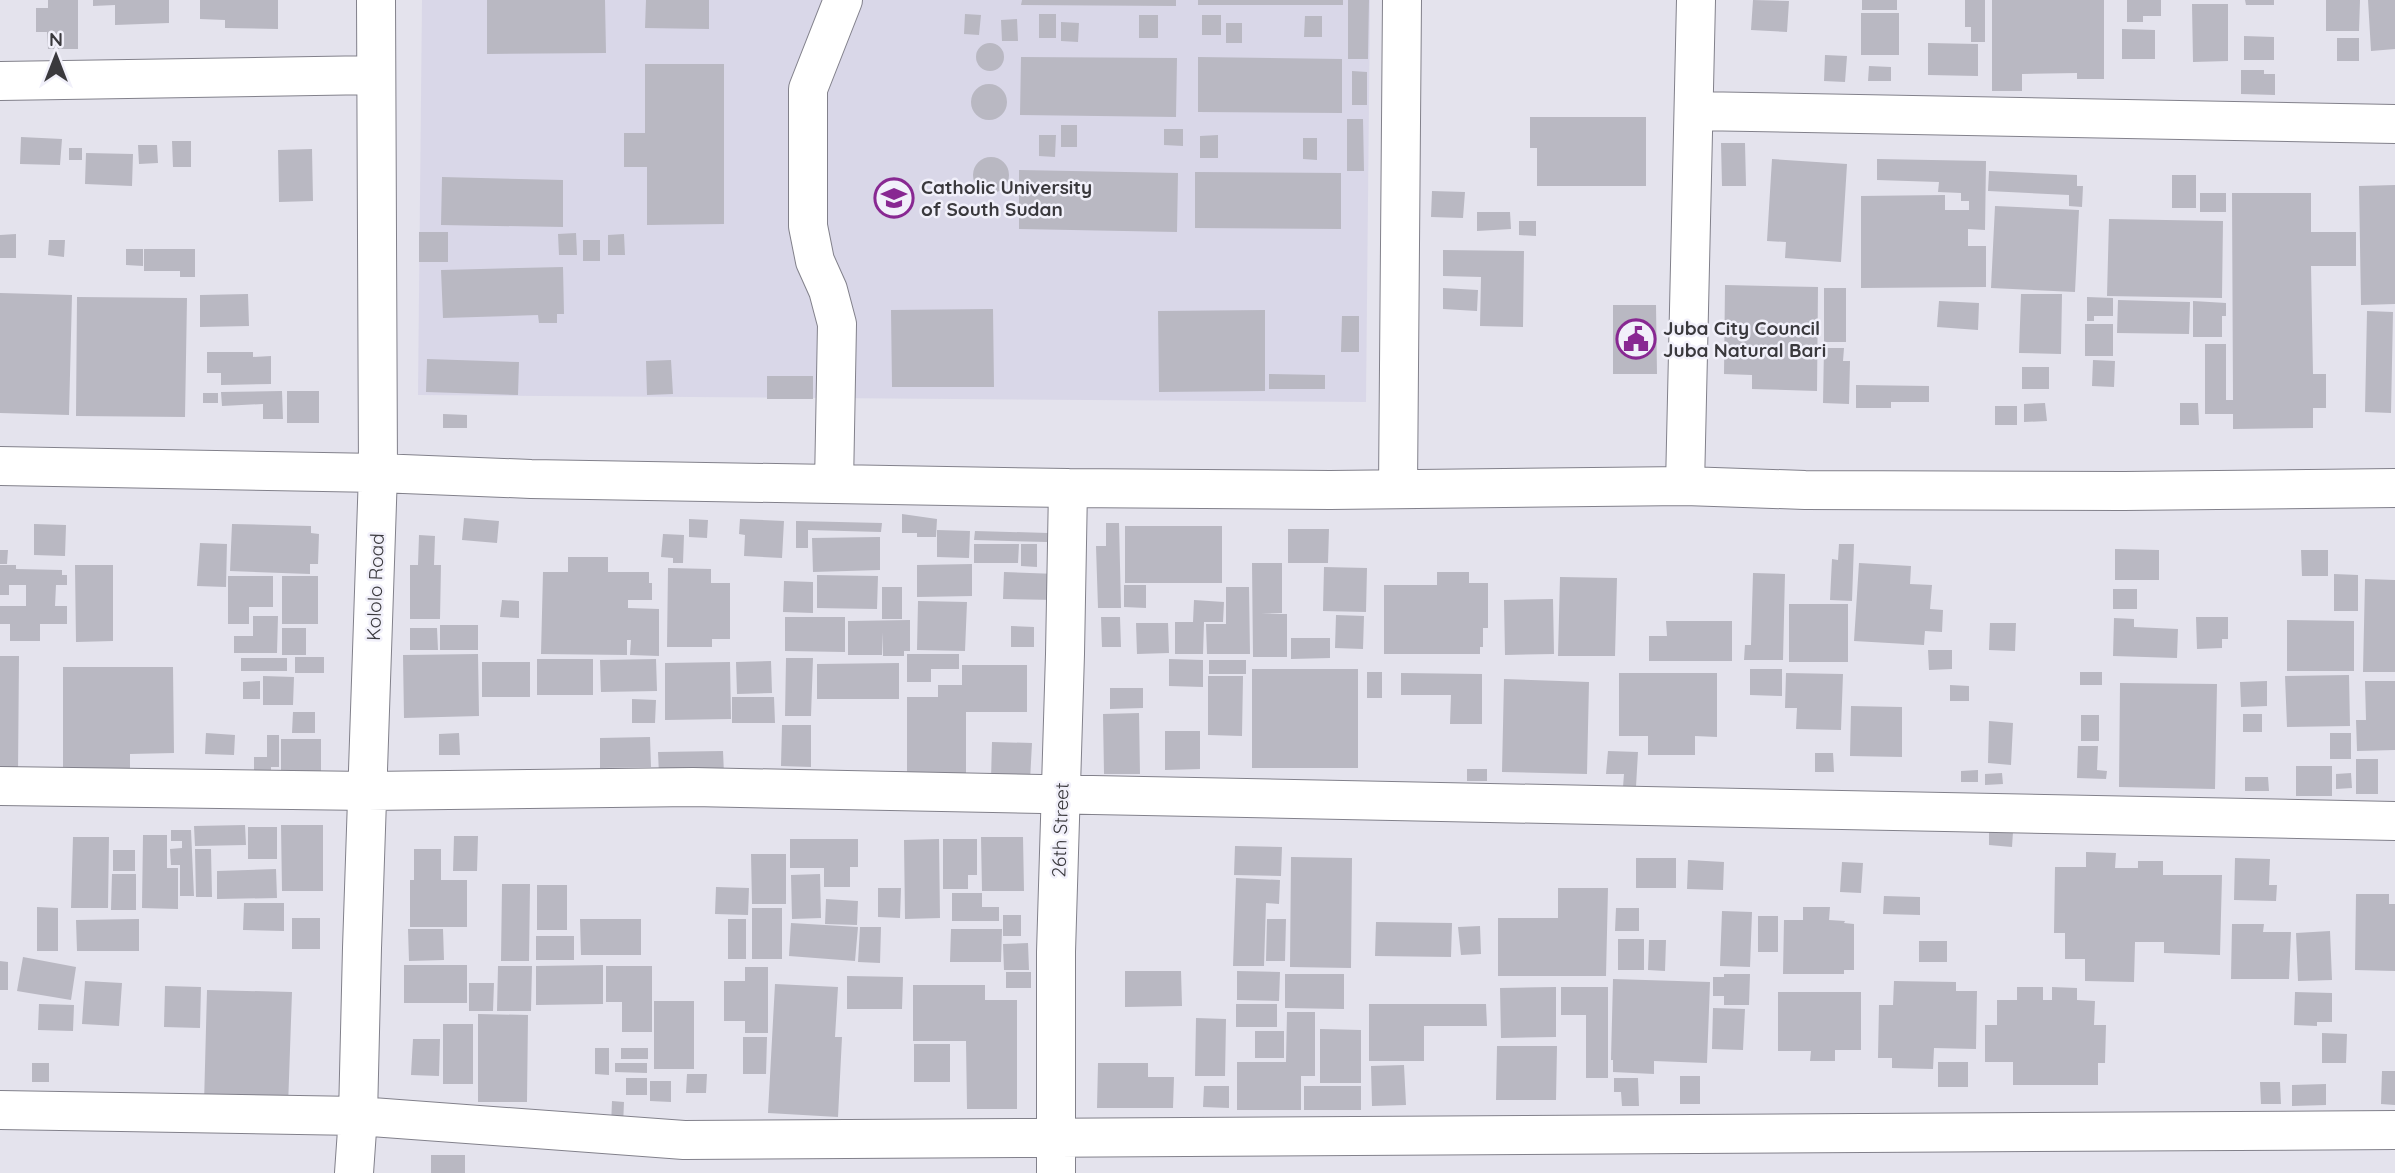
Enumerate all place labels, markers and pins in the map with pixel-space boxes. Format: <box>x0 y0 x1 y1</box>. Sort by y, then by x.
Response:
place label: Catholic University of South Sudan <box>921 175 1092 221</box>
school or university icon: Catholic University of South Sudan <box>873 177 915 219</box>
place label: Juba City Council Juba Natural Bari <box>1663 316 1826 362</box>
public building icon: Juba City Council Juba Natural Bari <box>1615 318 1657 360</box>

